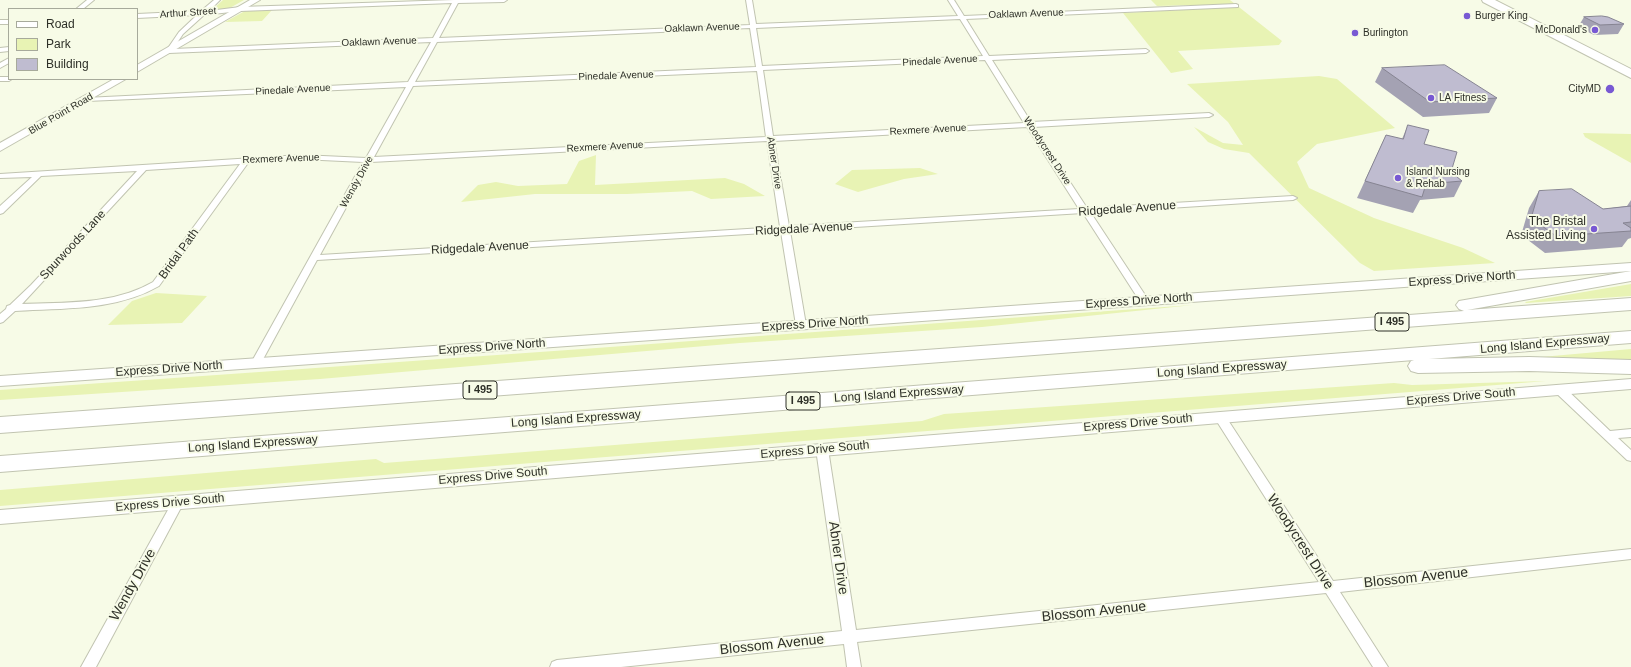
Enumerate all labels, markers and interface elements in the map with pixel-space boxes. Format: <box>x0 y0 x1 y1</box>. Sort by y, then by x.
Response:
street label: Arthur Street <box>159 5 217 21</box>
street label: Oaklawn Avenue <box>988 7 1064 21</box>
legend <box>8 8 138 80</box>
place label: Burger King <box>1475 10 1528 22</box>
marker: Burger King <box>1462 11 1472 21</box>
text: Road <box>46 17 75 31</box>
street label: Oaklawn Avenue <box>664 21 740 35</box>
place label: McDonald's <box>1535 24 1587 36</box>
marker: McDonald's <box>1590 25 1600 35</box>
place label: Burlington <box>1363 27 1408 39</box>
marker: Burlington <box>1350 28 1360 38</box>
street label: Oaklawn Avenue <box>341 35 417 49</box>
text: Park <box>46 37 71 51</box>
street label: Pinedale Avenue <box>902 53 978 69</box>
text: Building <box>46 57 89 71</box>
street label: Pinedale Avenue <box>578 69 654 83</box>
street label: Pinedale Avenue <box>255 82 331 98</box>
place label: CityMD <box>1568 83 1601 95</box>
marker: CityMD <box>1604 83 1616 95</box>
street label: Blue Point Road <box>27 91 95 137</box>
place label: LA Fitness <box>1439 92 1486 104</box>
marker: LA Fitness <box>1426 93 1436 103</box>
street label: Woodycrest Drive <box>1021 115 1073 187</box>
street label: Rexmere Avenue <box>889 122 967 138</box>
street label: Abner Drive <box>764 136 784 190</box>
street label: Rexmere Avenue <box>566 139 644 155</box>
street label: Rexmere Avenue <box>242 152 320 166</box>
street label: Wendy Drive <box>338 154 376 210</box>
place label: Island Nursing & Rehab <box>1406 166 1470 190</box>
marker: Island Nursing & Rehab <box>1393 173 1403 183</box>
street label: Ridgedale Avenue <box>1078 198 1176 220</box>
street label: Spurwoods Lane <box>37 207 109 283</box>
place label: The Bristal Assisted Living <box>1506 215 1586 243</box>
street label: Ridgedale Avenue <box>755 219 853 239</box>
marker: The Bristal Assisted Living <box>1589 224 1599 234</box>
street label: Bridal Path <box>156 226 202 282</box>
street label: Ridgedale Avenue <box>431 238 529 258</box>
street label: Express Drive North <box>1408 268 1516 290</box>
street label: Express Drive North <box>1085 290 1193 312</box>
street label: Express Drive North <box>761 313 869 335</box>
road number: I 495 <box>1375 313 1409 331</box>
street label: Long Island Expressway <box>1480 331 1610 357</box>
street label: Express Drive North <box>438 336 546 358</box>
street label: Long Island Expressway <box>1157 357 1287 381</box>
street label: Express Drive North <box>115 358 223 380</box>
road number: I 495 <box>463 381 497 399</box>
street label: Long Island Expressway <box>834 382 964 406</box>
street label: Express Drive South <box>1406 385 1516 409</box>
road number: I 495 <box>786 392 820 410</box>
street label: Long Island Expressway <box>511 407 641 431</box>
street label: Express Drive South <box>1083 411 1193 435</box>
street label: Long Island Expressway <box>188 432 318 456</box>
street label: Express Drive South <box>760 438 870 462</box>
street label: Express Drive South <box>438 464 548 488</box>
street label: Express Drive South <box>115 491 225 515</box>
street label: Woodycrest Drive <box>1263 491 1337 593</box>
street label: Abner Drive <box>825 520 851 596</box>
street label: Wendy Drive <box>106 546 160 624</box>
street label: Blossom Avenue <box>1363 564 1469 592</box>
street label: Blossom Avenue <box>1041 598 1147 626</box>
street label: Blossom Avenue <box>719 631 825 659</box>

